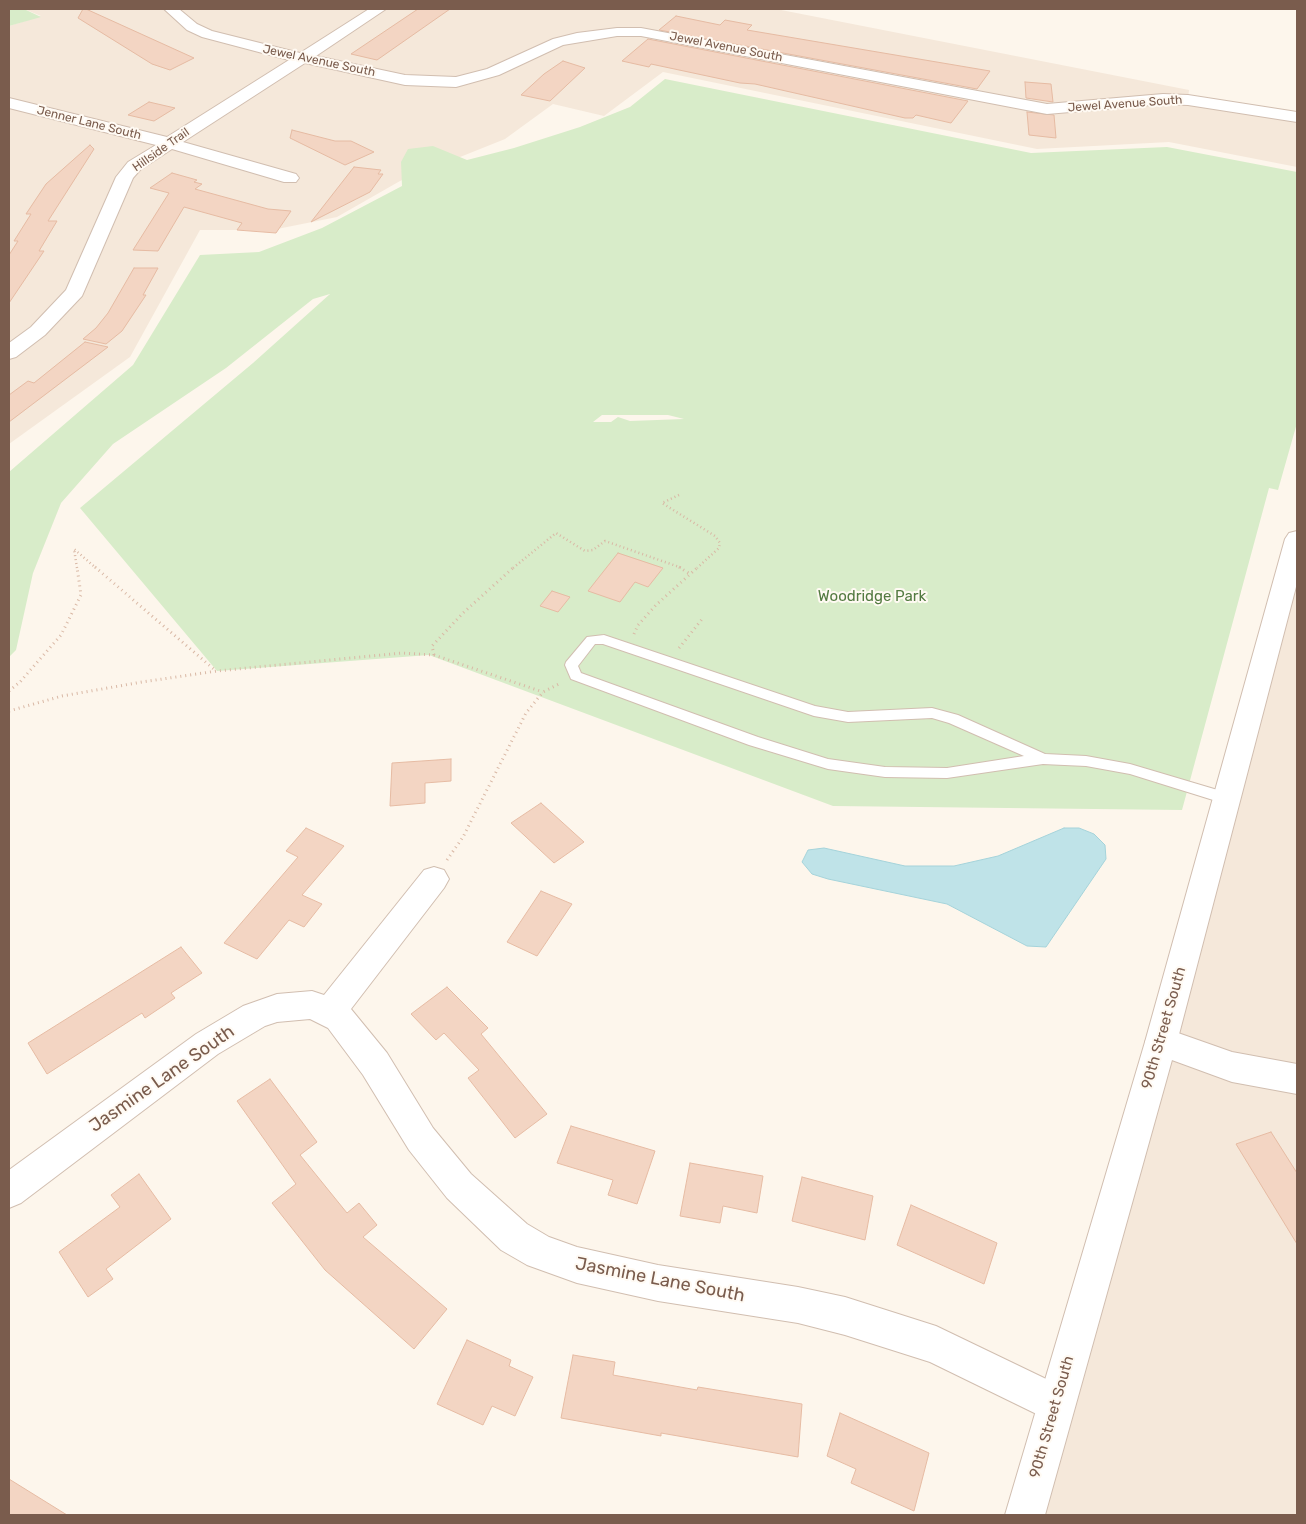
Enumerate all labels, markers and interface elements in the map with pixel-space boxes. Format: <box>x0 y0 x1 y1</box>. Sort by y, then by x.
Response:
street label: Jewel Avenue South <box>668 29 784 65</box>
street label: Jewel Avenue South <box>261 42 377 80</box>
street label: Jewel Avenue South <box>1067 93 1183 115</box>
street label: Jenner Lane South <box>35 103 143 143</box>
street label: Hillside Trail <box>130 125 192 175</box>
park label: Woodridge Park <box>818 588 926 606</box>
street label: 90th Street South <box>1138 965 1190 1091</box>
street label: Jasmine Lane South <box>85 1021 239 1137</box>
street label: Jasmine Lane South <box>573 1253 747 1307</box>
street label: 90th Street South <box>1026 1354 1078 1480</box>

